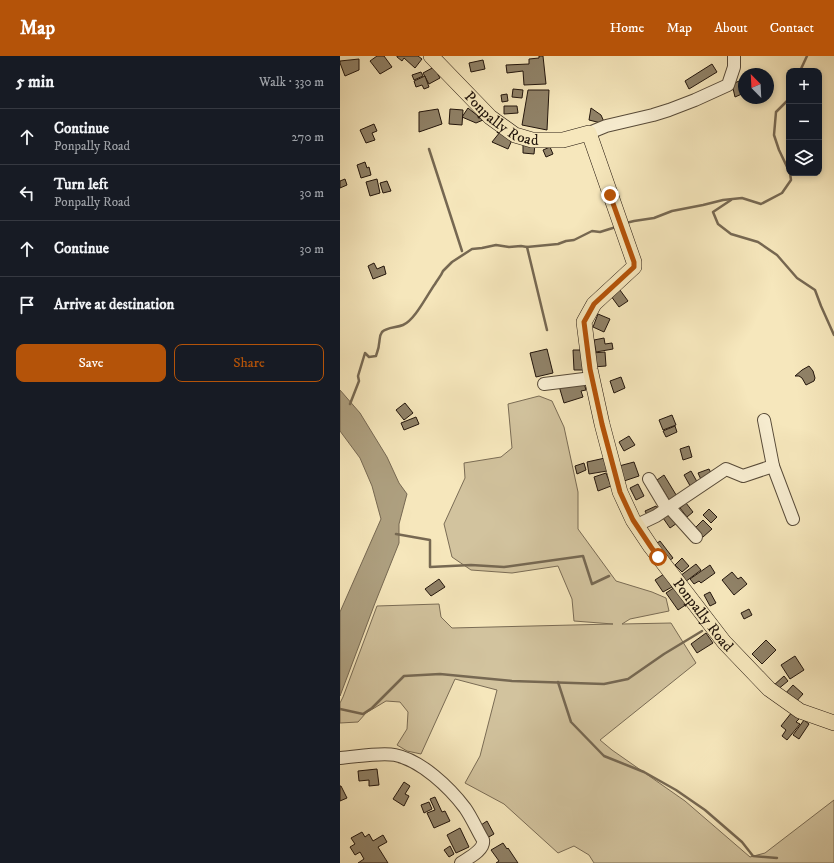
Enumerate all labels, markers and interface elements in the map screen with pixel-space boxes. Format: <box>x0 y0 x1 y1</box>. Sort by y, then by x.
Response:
text: Map <box>20 17 55 40</box>
text: Home <box>610 19 644 37</box>
text: Map <box>666 19 692 37</box>
text: About <box>714 19 748 37</box>
text: Contact <box>770 19 814 37</box>
north arrow <box>738 68 774 104</box>
map controls <box>786 68 822 176</box>
button: + <box>786 68 822 104</box>
text: 5 min <box>16 71 54 93</box>
text: Walk · 330 m <box>259 74 324 90</box>
street label: Ponpally Road <box>460 87 539 150</box>
button: − <box>786 104 822 140</box>
text: Continue <box>54 119 109 138</box>
icon: ahead <box>16 126 38 148</box>
text: 270 m <box>292 129 324 145</box>
text: Ponpally Road <box>54 138 130 154</box>
button: layers <box>786 140 822 176</box>
text: Turn left <box>54 175 108 194</box>
icon: left <box>16 182 38 204</box>
text: 30 m <box>300 185 324 201</box>
route end <box>601 186 619 204</box>
text: Ponpally Road <box>54 194 130 210</box>
icon: ahead <box>16 238 38 260</box>
text: Continue <box>54 239 109 258</box>
text: 30 m <box>300 241 324 257</box>
icon: arrive <box>16 294 38 316</box>
text: Arrive at destination <box>54 295 174 314</box>
button: Save <box>16 344 166 382</box>
button: Share <box>174 344 324 382</box>
route start <box>649 548 667 566</box>
street label: Ponpally Road <box>669 574 738 656</box>

